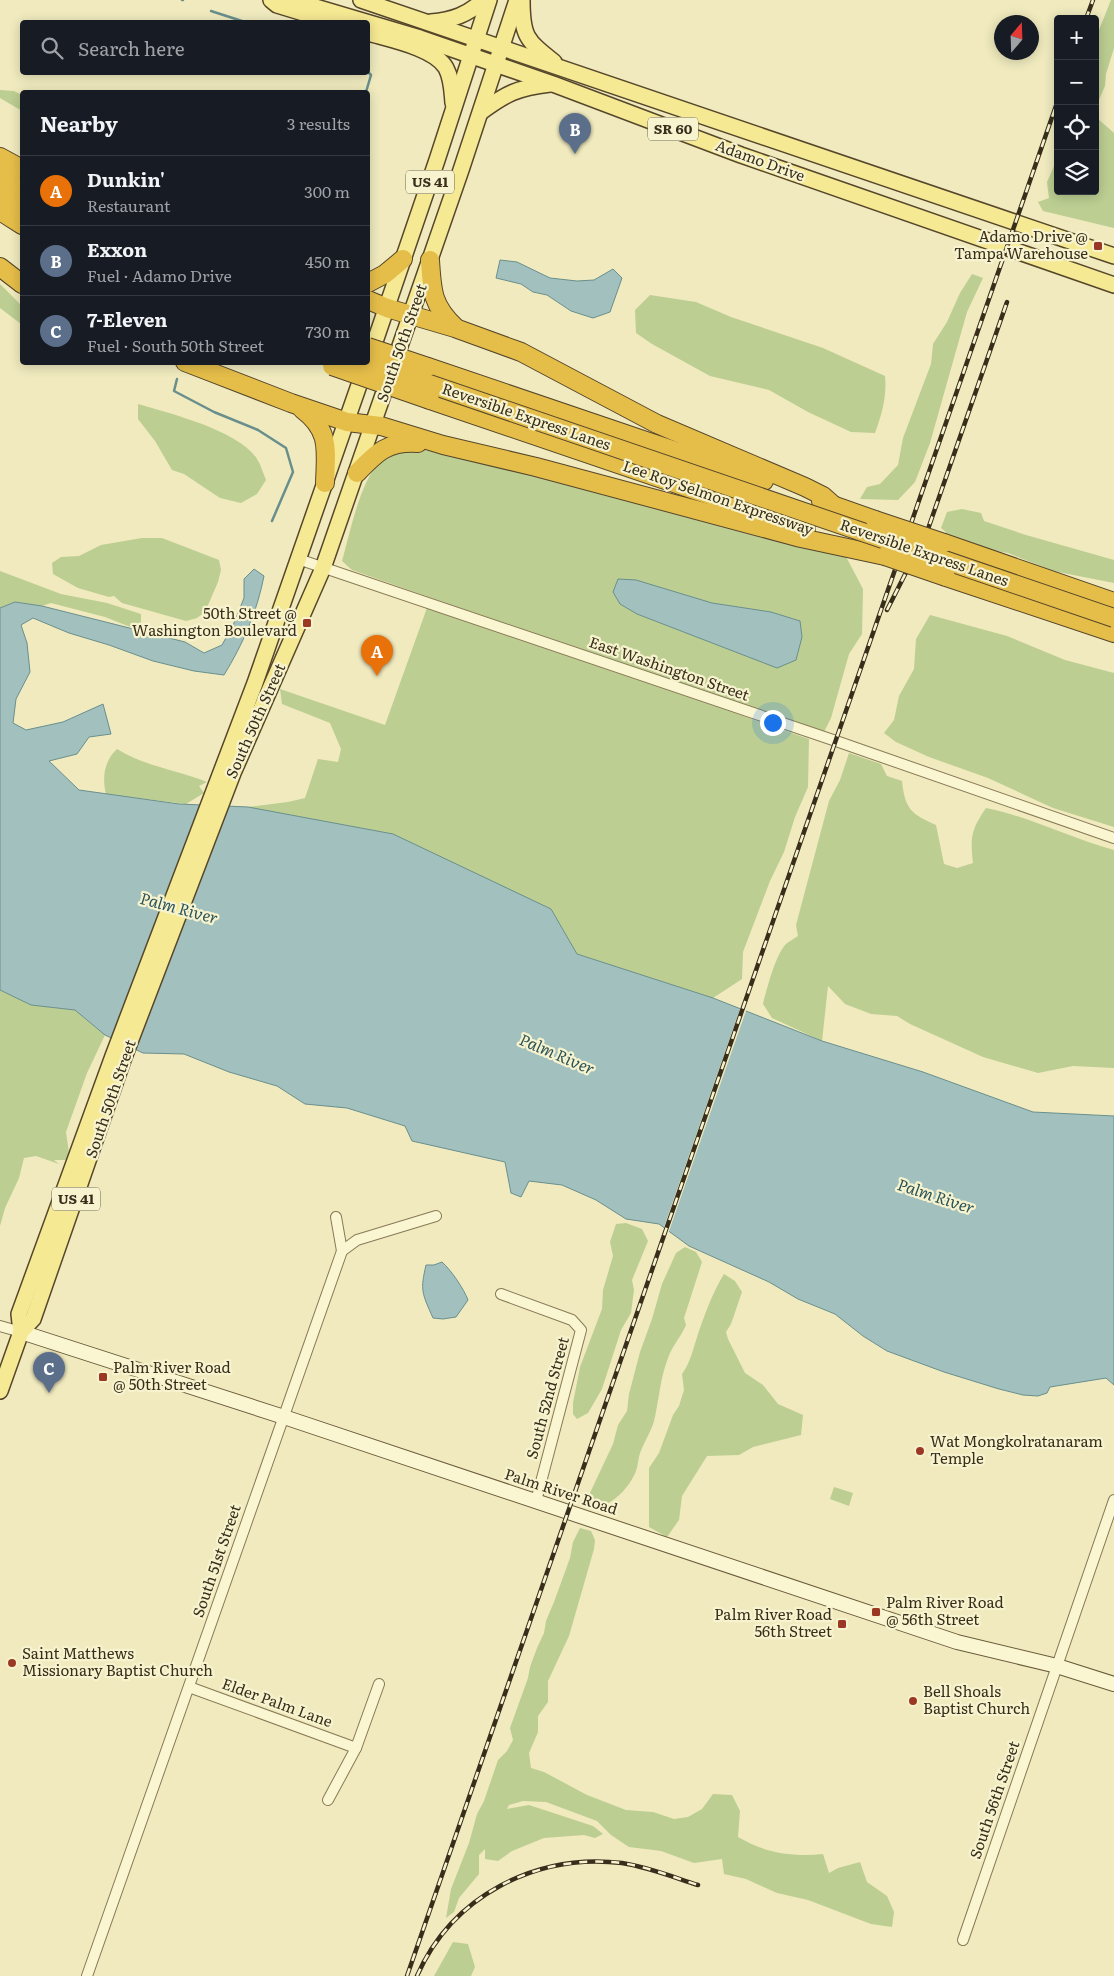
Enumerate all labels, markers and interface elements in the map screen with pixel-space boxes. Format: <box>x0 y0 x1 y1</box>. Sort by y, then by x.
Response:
north arrow <box>994 15 1039 60</box>
map controls <box>1054 15 1099 195</box>
button: + <box>1054 15 1099 60</box>
search box <box>20 20 370 75</box>
icon: search <box>38 34 66 62</box>
text: Search here <box>78 34 185 62</box>
button: − <box>1054 60 1099 105</box>
button: locate <box>1054 105 1099 150</box>
text: Nearby <box>40 107 118 138</box>
text: 3 results <box>287 111 350 135</box>
pin: B <box>559 113 591 154</box>
road number: SR 60 <box>648 118 698 140</box>
street label: Adamo Drive <box>713 133 809 186</box>
button: layers <box>1054 150 1099 195</box>
text: Dunkin' <box>87 165 165 193</box>
road number: US 41 <box>406 170 454 193</box>
text: A <box>50 179 62 203</box>
text: 300 m <box>304 179 350 203</box>
text: Restaurant <box>87 193 171 217</box>
place label: Adamo Drive @ Tampa Warehouse <box>954 224 1088 264</box>
text: Exxon <box>87 235 147 263</box>
marker: Adamo Drive @ Tampa Warehouse <box>1092 240 1104 252</box>
text: B <box>50 249 62 273</box>
text: 450 m <box>305 249 350 273</box>
text: Fuel · Adamo Drive <box>87 263 232 287</box>
street label: South 50th Street <box>370 280 432 405</box>
text: 7-Eleven <box>87 305 168 333</box>
text: C <box>50 319 62 343</box>
text: 730 m <box>305 319 350 343</box>
text: Fuel · South 50th Street <box>87 333 264 357</box>
street label: Reversible Express Lanes <box>439 376 614 455</box>
street label: Lee Roy Selmon Expressway <box>620 453 817 540</box>
street label: Reversible Express Lanes <box>837 512 1012 591</box>
place label: 50th Street @ Washington Boulevard <box>132 601 297 641</box>
marker: 50th Street @ Washington Boulevard <box>301 617 313 629</box>
street label: East Washington Street <box>586 629 753 706</box>
pin: A <box>361 635 393 676</box>
street label: South 50th Street <box>219 659 290 782</box>
your location <box>760 710 786 736</box>
water label: Palm River <box>138 885 221 929</box>
water label: Palm River <box>516 1026 599 1080</box>
street label: South 50th Street <box>79 1036 141 1161</box>
water label: Palm River <box>895 1171 978 1219</box>
road number: US 41 <box>52 1188 100 1210</box>
street label: South 52nd Street <box>519 1334 574 1461</box>
pin: C <box>33 1352 65 1393</box>
place label: Palm River Road @ 50th Street <box>113 1355 231 1395</box>
marker: Palm River Road @ 50th Street <box>97 1371 109 1383</box>
place label: Wat Mongkolratanaram Temple <box>930 1429 1103 1469</box>
marker: Wat Mongkolratanaram Temple <box>914 1445 926 1457</box>
street label: Palm River Road <box>502 1461 621 1520</box>
street label: South 51st Street <box>185 1501 246 1620</box>
place label: Palm River Road @ 56th Street <box>886 1590 1004 1630</box>
place label: Palm River Road 56th Street <box>714 1602 832 1642</box>
marker: Palm River Road @ 56th Street <box>870 1606 882 1618</box>
marker: Palm River Road 56th Street <box>836 1618 848 1630</box>
place label: Saint Matthews Missionary Baptist Church <box>22 1641 213 1681</box>
marker: Saint Matthews Missionary Baptist Church <box>6 1657 18 1669</box>
street label: Elder Palm Lane <box>219 1671 336 1732</box>
place label: Bell Shoals Baptist Church <box>923 1679 1030 1719</box>
marker: Bell Shoals Baptist Church <box>907 1695 919 1707</box>
street label: South 56th Street <box>963 1737 1025 1862</box>

